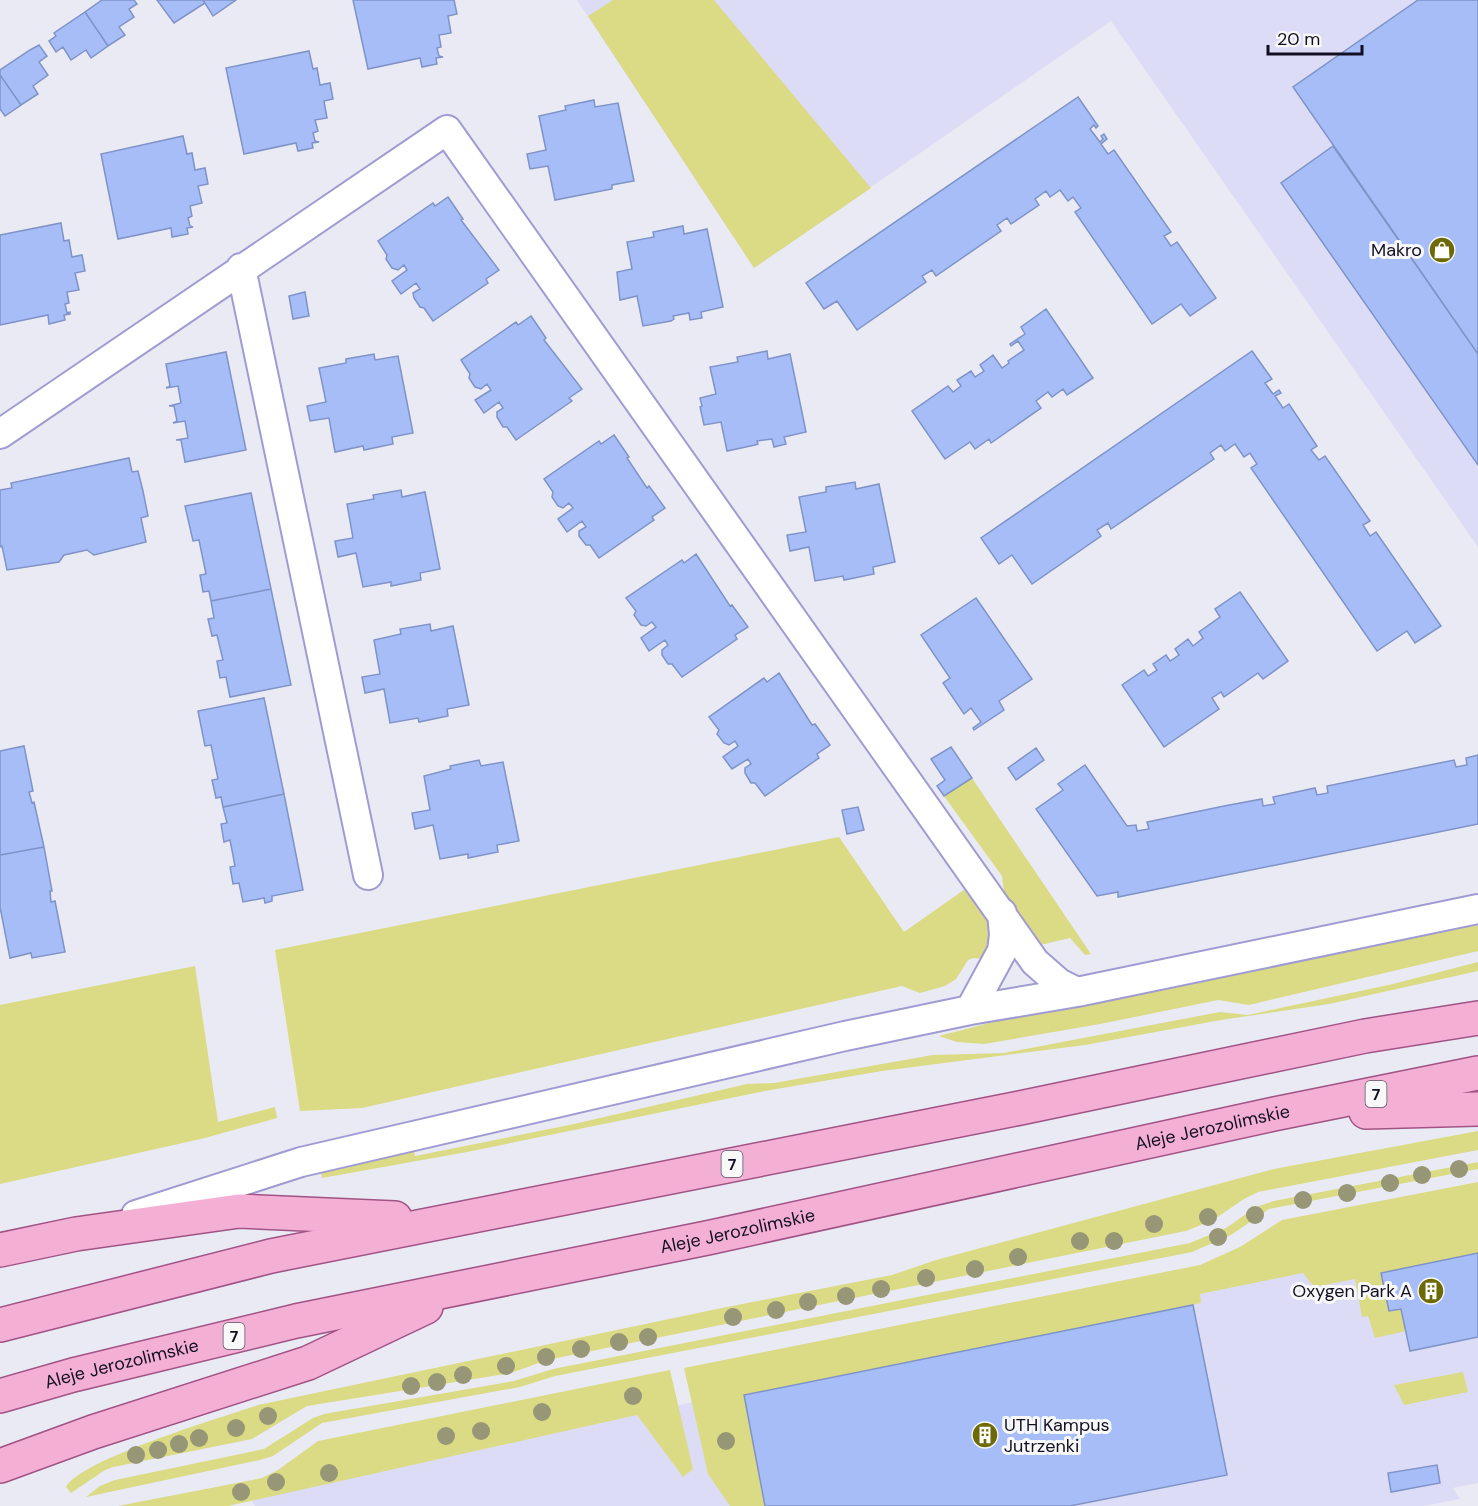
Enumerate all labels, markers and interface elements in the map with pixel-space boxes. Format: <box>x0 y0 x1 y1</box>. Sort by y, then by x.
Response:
scale bar <box>1268 18 1362 56</box>
text: 20 m <box>1277 27 1320 51</box>
shop icon: Makro <box>1427 235 1457 265</box>
place label: Makro <box>1371 238 1422 262</box>
road number: 7 <box>1366 1081 1386 1107</box>
street label: Aleje Jerozolimskie <box>1133 1099 1292 1156</box>
road number: 7 <box>722 1151 742 1177</box>
street label: Aleje Jerozolimskie <box>658 1203 817 1259</box>
building icon: Oxygen Park A <box>1416 1276 1446 1306</box>
place label: Oxygen Park A <box>1292 1279 1412 1303</box>
road number: 7 <box>224 1323 244 1349</box>
street label: Aleje Jerozolimskie <box>42 1333 201 1395</box>
place label: UTH Kampus Jutrzenki <box>1004 1413 1110 1458</box>
building icon: UTH Kampus Jutrzenki <box>970 1420 1000 1450</box>

